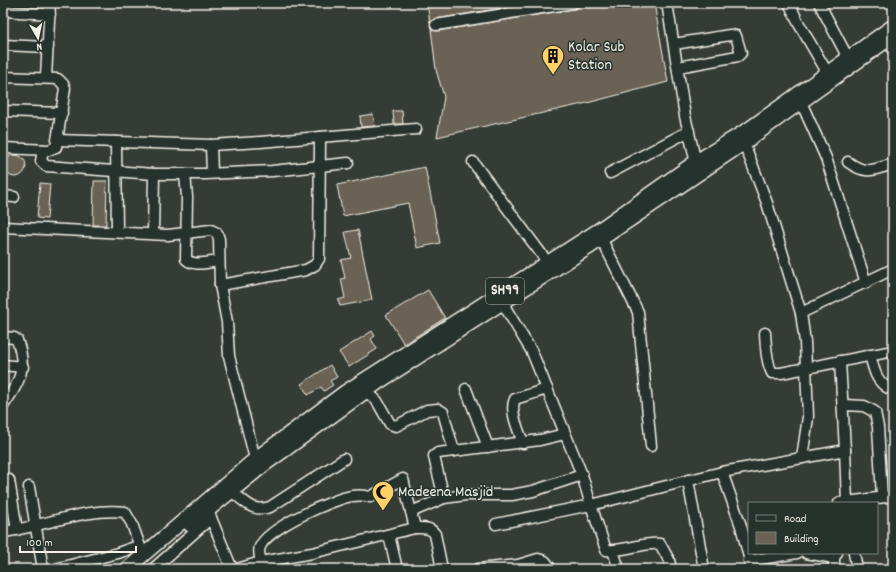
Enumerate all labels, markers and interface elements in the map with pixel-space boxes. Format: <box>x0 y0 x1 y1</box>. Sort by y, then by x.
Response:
north arrow <box>18 18 58 58</box>
place label: Kolar Sub Station <box>568 36 624 77</box>
text: N <box>35 38 43 54</box>
building icon: Kolar Sub Station <box>540 43 566 76</box>
road number: SH99 <box>486 278 524 304</box>
mosque icon: Madeena Masjid <box>370 479 396 512</box>
place label: Madeena Masjid <box>398 481 493 504</box>
legend <box>748 502 878 554</box>
text: Road <box>784 511 806 528</box>
scale bar <box>20 528 136 554</box>
text: Building <box>784 531 819 548</box>
text: 100 m <box>26 535 53 552</box>

